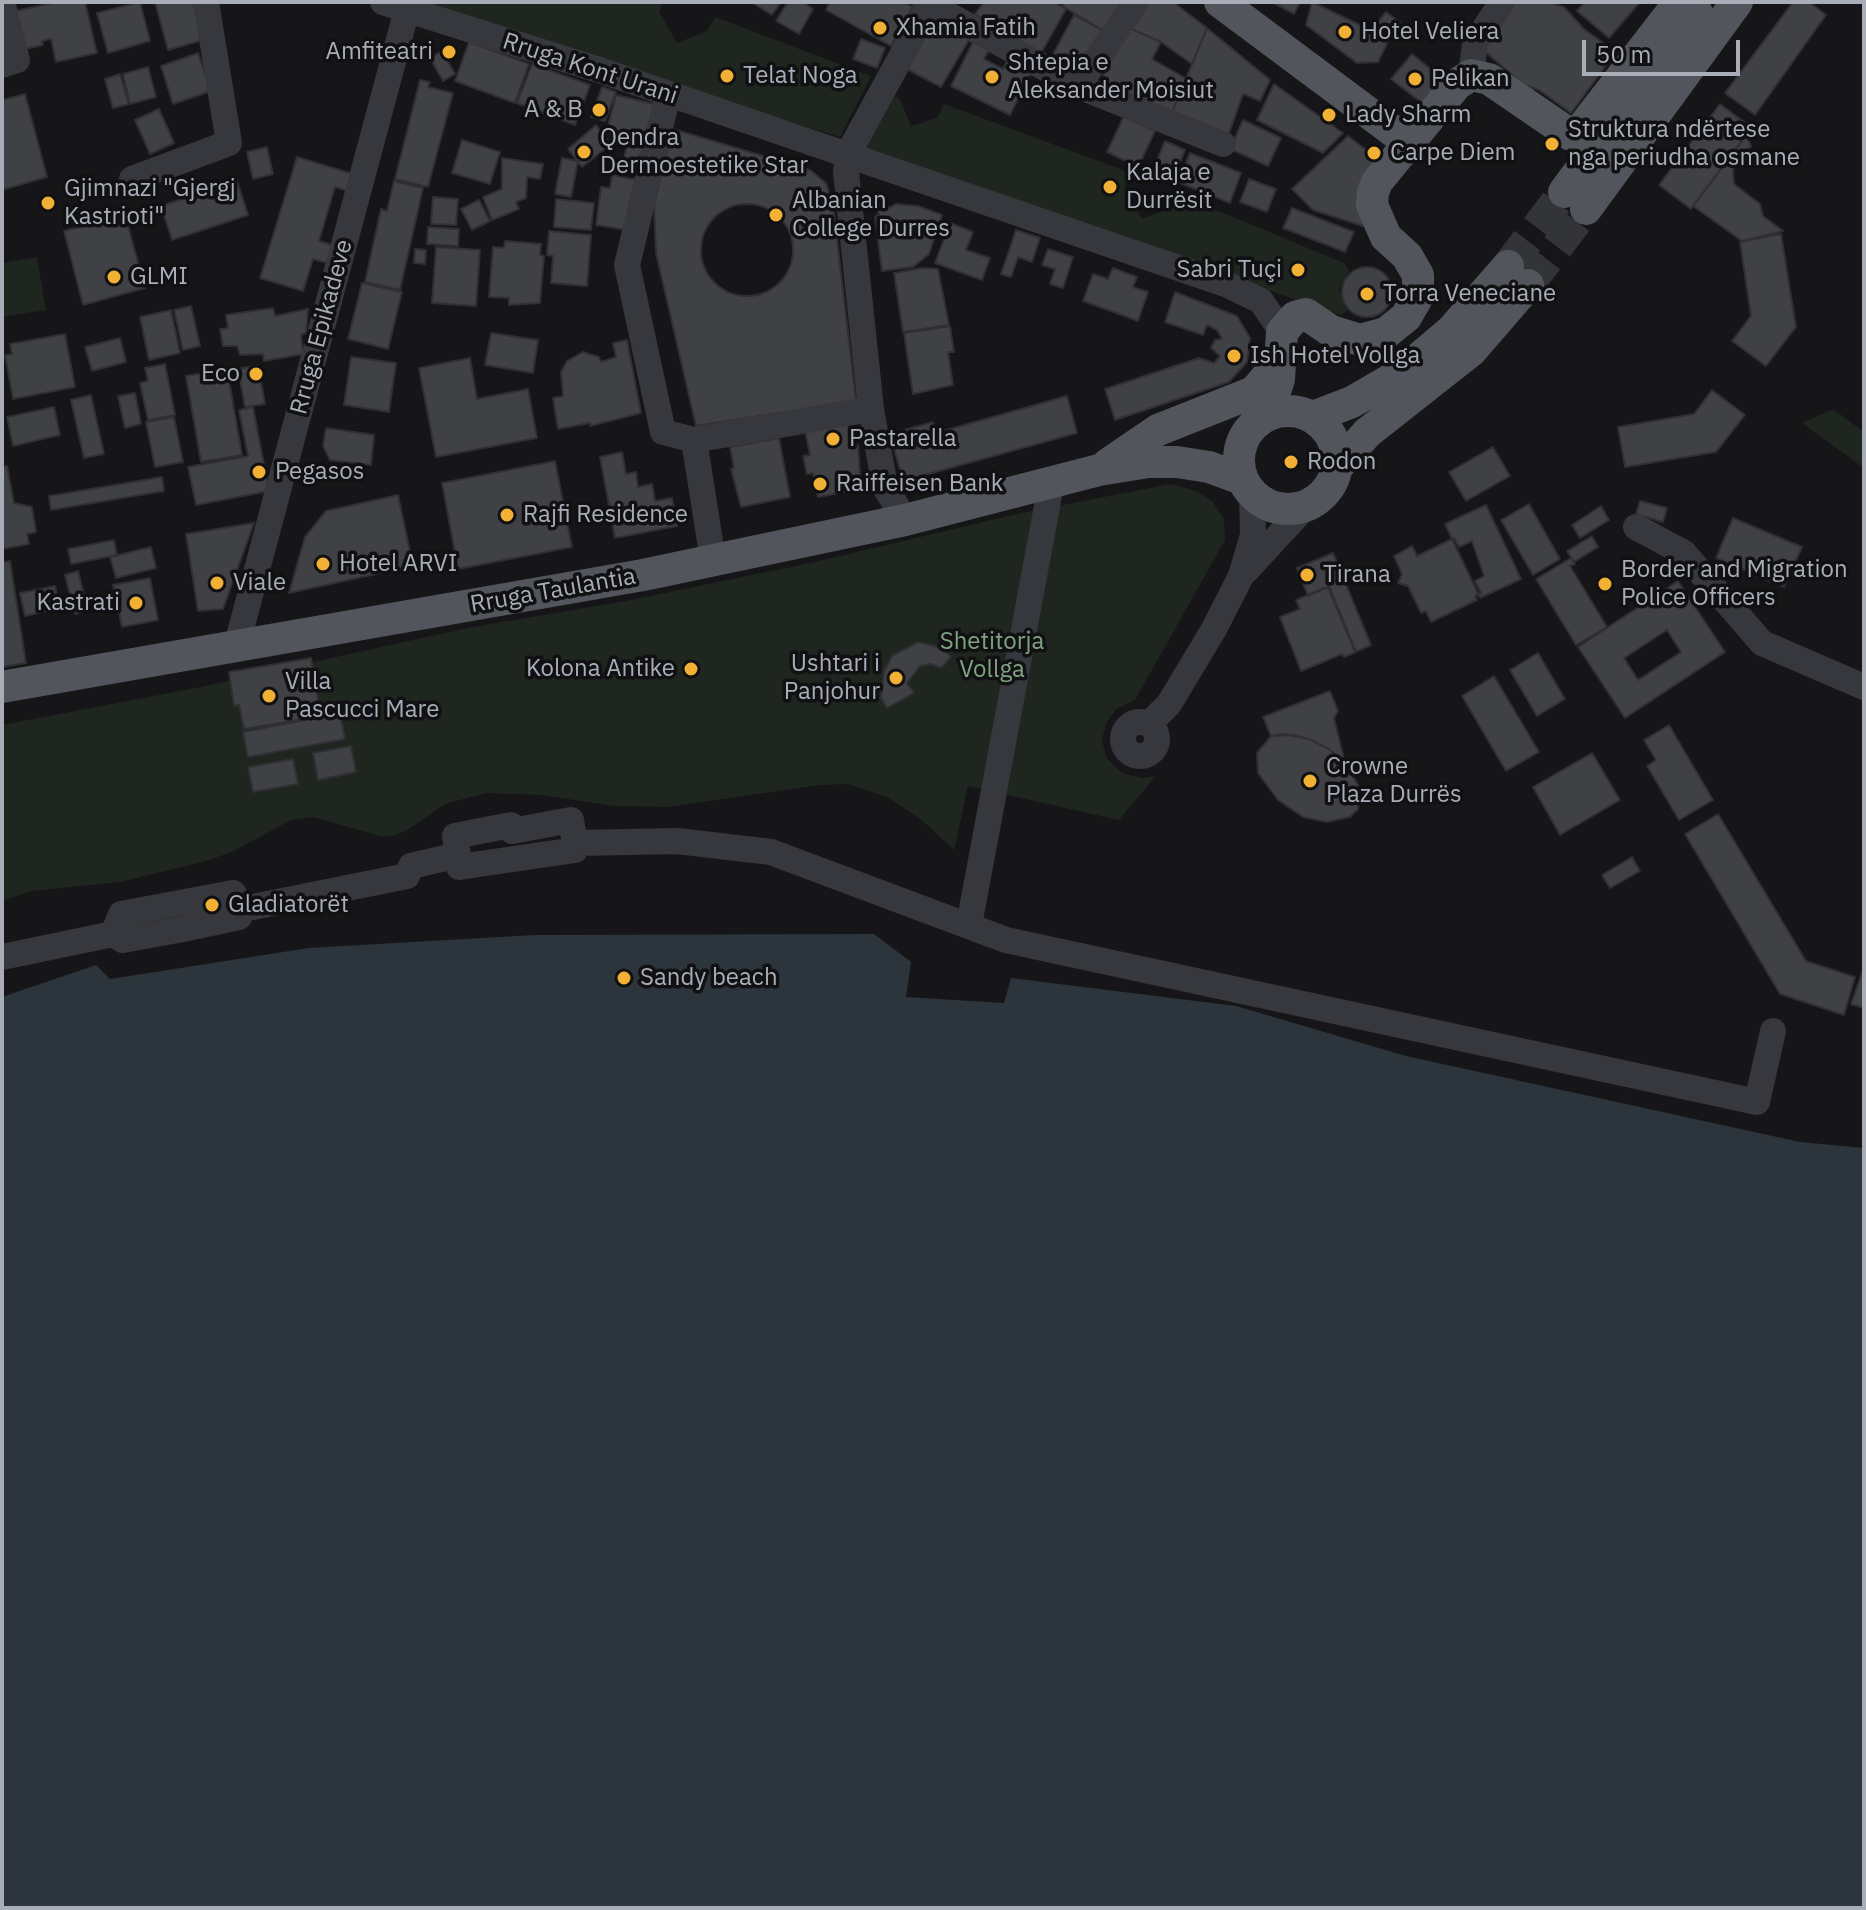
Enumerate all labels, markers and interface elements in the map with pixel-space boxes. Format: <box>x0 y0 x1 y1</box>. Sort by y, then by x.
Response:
place label: Xhamia Fatih <box>896 14 1036 42</box>
place label: Hotel Veliera <box>1361 18 1499 46</box>
marker: Xhamia Fatih <box>871 19 889 37</box>
marker: Hotel Veliera <box>1336 23 1354 41</box>
scale bar <box>1586 24 1744 74</box>
street label: Rruga Kont Urani <box>499 27 681 111</box>
place label: Amfiteatri <box>326 38 433 66</box>
text: 50 m <box>1596 38 1651 70</box>
marker: Amfiteatri <box>440 43 458 61</box>
place label: Shtepia e Aleksander Moisiut <box>1008 49 1214 105</box>
place label: Telat Noga <box>743 62 858 90</box>
place label: Pelikan <box>1431 65 1510 93</box>
marker: Telat Noga <box>718 67 736 85</box>
marker: Shtepia e Aleksander Moisiut <box>983 68 1001 86</box>
marker: Pelikan <box>1406 70 1424 88</box>
place label: A & B <box>524 96 583 124</box>
marker: A & B <box>590 101 608 119</box>
place label: Lady Sharm <box>1345 101 1472 129</box>
marker: Lady Sharm <box>1320 106 1338 124</box>
place label: Struktura ndërtese nga periudha osmane <box>1568 116 1800 172</box>
place label: Qendra Dermoestetike Star <box>600 124 808 180</box>
marker: Struktura ndërtese nga periudha osmane <box>1543 135 1561 153</box>
place label: Carpe Diem <box>1390 139 1516 167</box>
marker: Qendra Dermoestetike Star <box>575 143 593 161</box>
marker: Carpe Diem <box>1365 144 1383 162</box>
place label: Kalaja e Durrësit <box>1126 159 1213 215</box>
place label: Gjimnazi "Gjergj Kastrioti" <box>64 175 236 231</box>
marker: Kalaja e Durrësit <box>1101 178 1119 196</box>
place label: Albanian College Durres <box>792 187 950 243</box>
marker: Gjimnazi "Gjergj Kastrioti" <box>39 194 57 212</box>
marker: Albanian College Durres <box>767 206 785 224</box>
street label: Rruga Epikadeve <box>285 236 359 418</box>
place label: Sabri Tuçi <box>1177 256 1282 284</box>
marker: Sabri Tuçi <box>1289 261 1307 279</box>
place label: GLMI <box>130 263 188 291</box>
marker: GLMI <box>105 268 123 286</box>
place label: Torra Veneciane <box>1383 280 1556 308</box>
marker: Torra Veneciane <box>1358 285 1376 303</box>
place label: Ish Hotel Vollga <box>1250 342 1420 370</box>
marker: Ish Hotel Vollga <box>1225 347 1243 365</box>
place label: Eco <box>201 360 240 388</box>
marker: Eco <box>247 365 265 383</box>
place label: Pastarella <box>849 425 956 453</box>
marker: Pastarella <box>824 430 842 448</box>
place label: Rodon <box>1307 448 1376 476</box>
marker: Rodon <box>1282 453 1300 471</box>
place label: Pegasos <box>275 458 364 486</box>
marker: Pegasos <box>250 463 268 481</box>
place label: Raiffeisen Bank <box>836 470 1003 498</box>
marker: Raiffeisen Bank <box>811 475 829 493</box>
place label: Rajfi Residence <box>523 501 688 529</box>
marker: Rajfi Residence <box>498 506 516 524</box>
place label: Hotel ARVI <box>339 550 457 578</box>
marker: Hotel ARVI <box>314 555 332 573</box>
place label: Border and Migration Police Officers <box>1621 556 1848 612</box>
place label: Tirana <box>1323 561 1391 589</box>
street label: Rruga Taulantia <box>468 562 638 620</box>
marker: Tirana <box>1298 566 1316 584</box>
place label: Viale <box>233 569 286 597</box>
marker: Viale <box>208 574 226 592</box>
marker: Border and Migration Police Officers <box>1596 575 1614 593</box>
place label: Kastrati <box>36 589 120 617</box>
marker: Kastrati <box>127 594 145 612</box>
park label: Shetitorja Vollga <box>940 628 1044 684</box>
place label: Ushtari i Panjohur <box>784 650 880 706</box>
place label: Kolona Antike <box>526 655 675 683</box>
marker: Kolona Antike <box>682 660 700 678</box>
place label: Villa Pascucci Mare <box>285 668 439 724</box>
marker: Ushtari i Panjohur <box>887 669 905 687</box>
marker: Villa Pascucci Mare <box>260 687 278 705</box>
place label: Crowne Plaza Durrës <box>1326 753 1462 809</box>
marker: Crowne Plaza Durrës <box>1301 772 1319 790</box>
place label: Gladiatorët <box>228 891 349 919</box>
marker: Gladiatorët <box>203 896 221 914</box>
place label: Sandy beach <box>640 964 778 992</box>
marker: Sandy beach <box>615 969 633 987</box>

